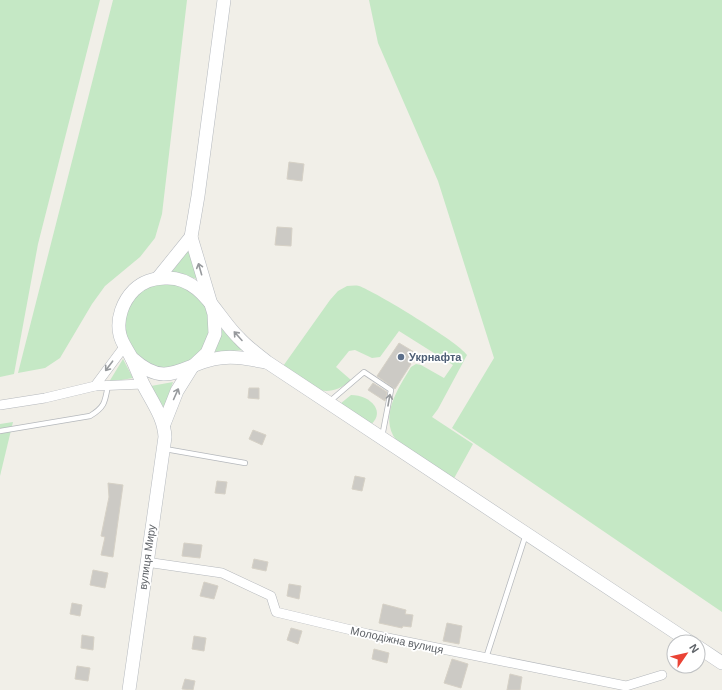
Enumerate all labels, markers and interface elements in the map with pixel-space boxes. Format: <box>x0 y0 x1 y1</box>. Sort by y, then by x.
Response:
one-way arrow <box>196 263 203 276</box>
one-way arrow <box>233 331 242 341</box>
place label: Укрнафта <box>409 351 462 363</box>
marker: Укрнафта <box>396 352 406 362</box>
one-way arrow <box>105 361 113 372</box>
one-way arrow <box>173 389 180 401</box>
one-way arrow <box>385 394 393 407</box>
street label: вулиця Миру <box>136 523 158 590</box>
street label: Молодіжна вулиця <box>349 624 445 656</box>
north arrow <box>666 634 706 674</box>
text: N <box>687 642 702 655</box>

